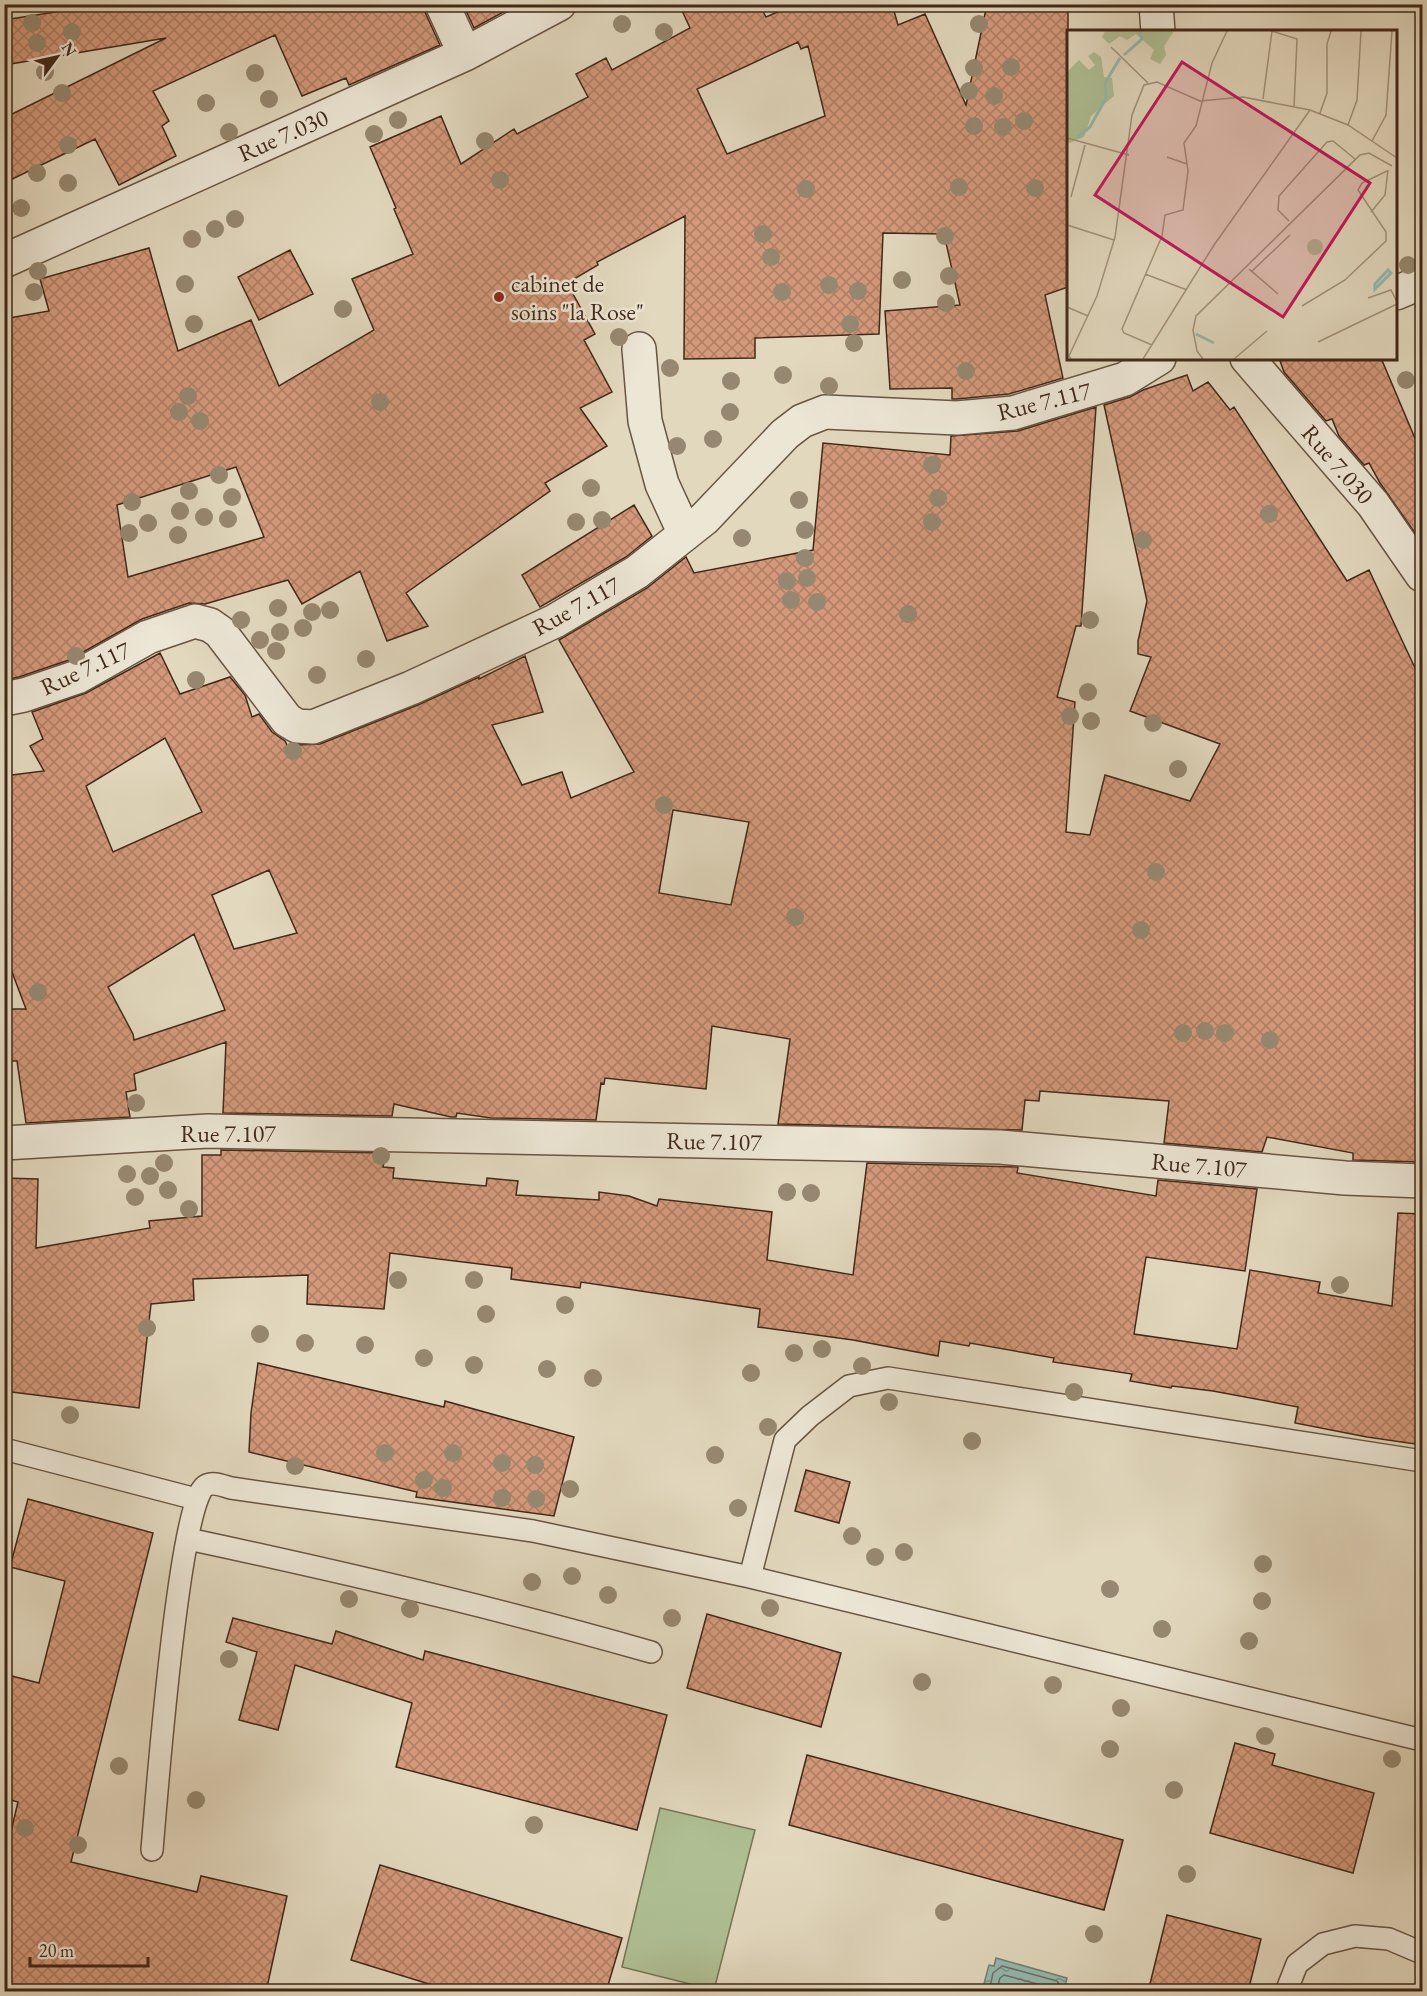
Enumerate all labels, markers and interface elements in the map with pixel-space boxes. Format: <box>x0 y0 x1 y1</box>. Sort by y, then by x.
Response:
north arrow <box>27 27 87 87</box>
inset map <box>1067 30 1397 360</box>
text: N <box>57 38 82 60</box>
street label: Rue 7.030 <box>233 101 333 169</box>
place label: cabinet de soins "la Rose" <box>511 268 644 327</box>
marker: cabinet de soins "la Rose" <box>492 290 506 304</box>
street label: Rue 7.117 <box>994 374 1095 428</box>
street label: Rue 7.030 <box>1295 418 1381 510</box>
street label: Rue 7.117 <box>527 569 626 643</box>
street label: Rue 7.117 <box>35 634 135 702</box>
street label: Rue 7.107 <box>180 1118 276 1149</box>
street label: Rue 7.107 <box>666 1125 762 1157</box>
street label: Rue 7.107 <box>1150 1145 1248 1185</box>
scale bar <box>30 1930 148 1968</box>
text: 20 m <box>39 1939 74 1962</box>

